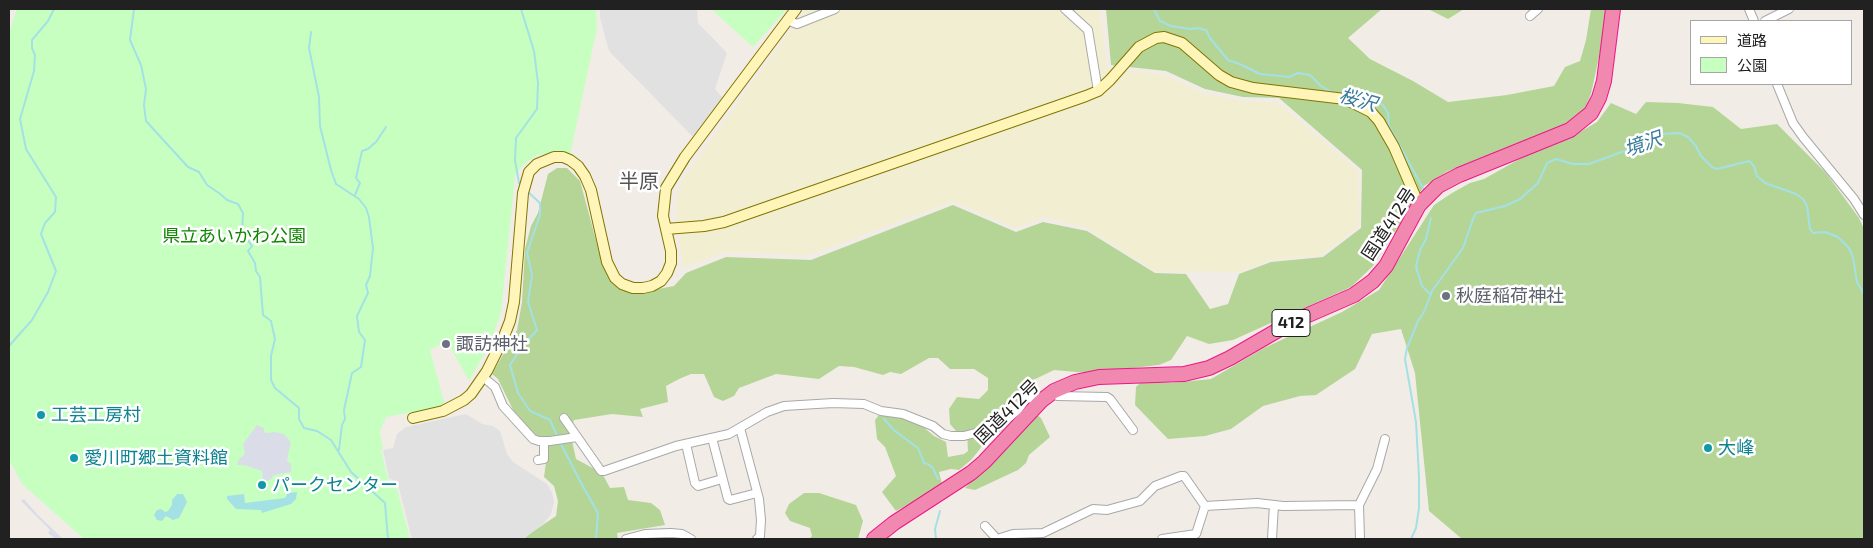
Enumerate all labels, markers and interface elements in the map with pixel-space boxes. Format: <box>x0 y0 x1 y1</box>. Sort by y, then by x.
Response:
legend <box>1690 20 1853 85</box>
text: 道路 <box>1737 31 1767 49</box>
text: 公園 <box>1737 56 1767 74</box>
water label: 桜沢 <box>1337 84 1379 116</box>
water label: 境沢 <box>1621 127 1665 161</box>
district label: 半原 <box>619 169 659 193</box>
street label: 国道412号 <box>1358 184 1420 264</box>
park label: 県立あいかわ公園 <box>162 225 306 247</box>
place label: 秋庭稲荷神社 <box>1456 285 1564 307</box>
marker: 秋庭稲荷神社 <box>1440 290 1452 302</box>
road number: 412 <box>1272 309 1310 336</box>
place label: 諏訪神社 <box>456 333 528 355</box>
marker: 諏訪神社 <box>440 338 452 350</box>
street label: 国道412号 <box>970 375 1044 449</box>
place label: 工芸工房村 <box>51 404 141 426</box>
marker: 工芸工房村 <box>35 409 47 421</box>
place label: 大峰 <box>1718 437 1754 459</box>
marker: 大峰 <box>1702 442 1714 454</box>
place label: 愛川町郷土資料館 <box>84 447 228 469</box>
marker: 愛川町郷土資料館 <box>68 452 80 464</box>
place label: パークセンター <box>272 474 398 496</box>
marker: パークセンター <box>256 479 268 491</box>

